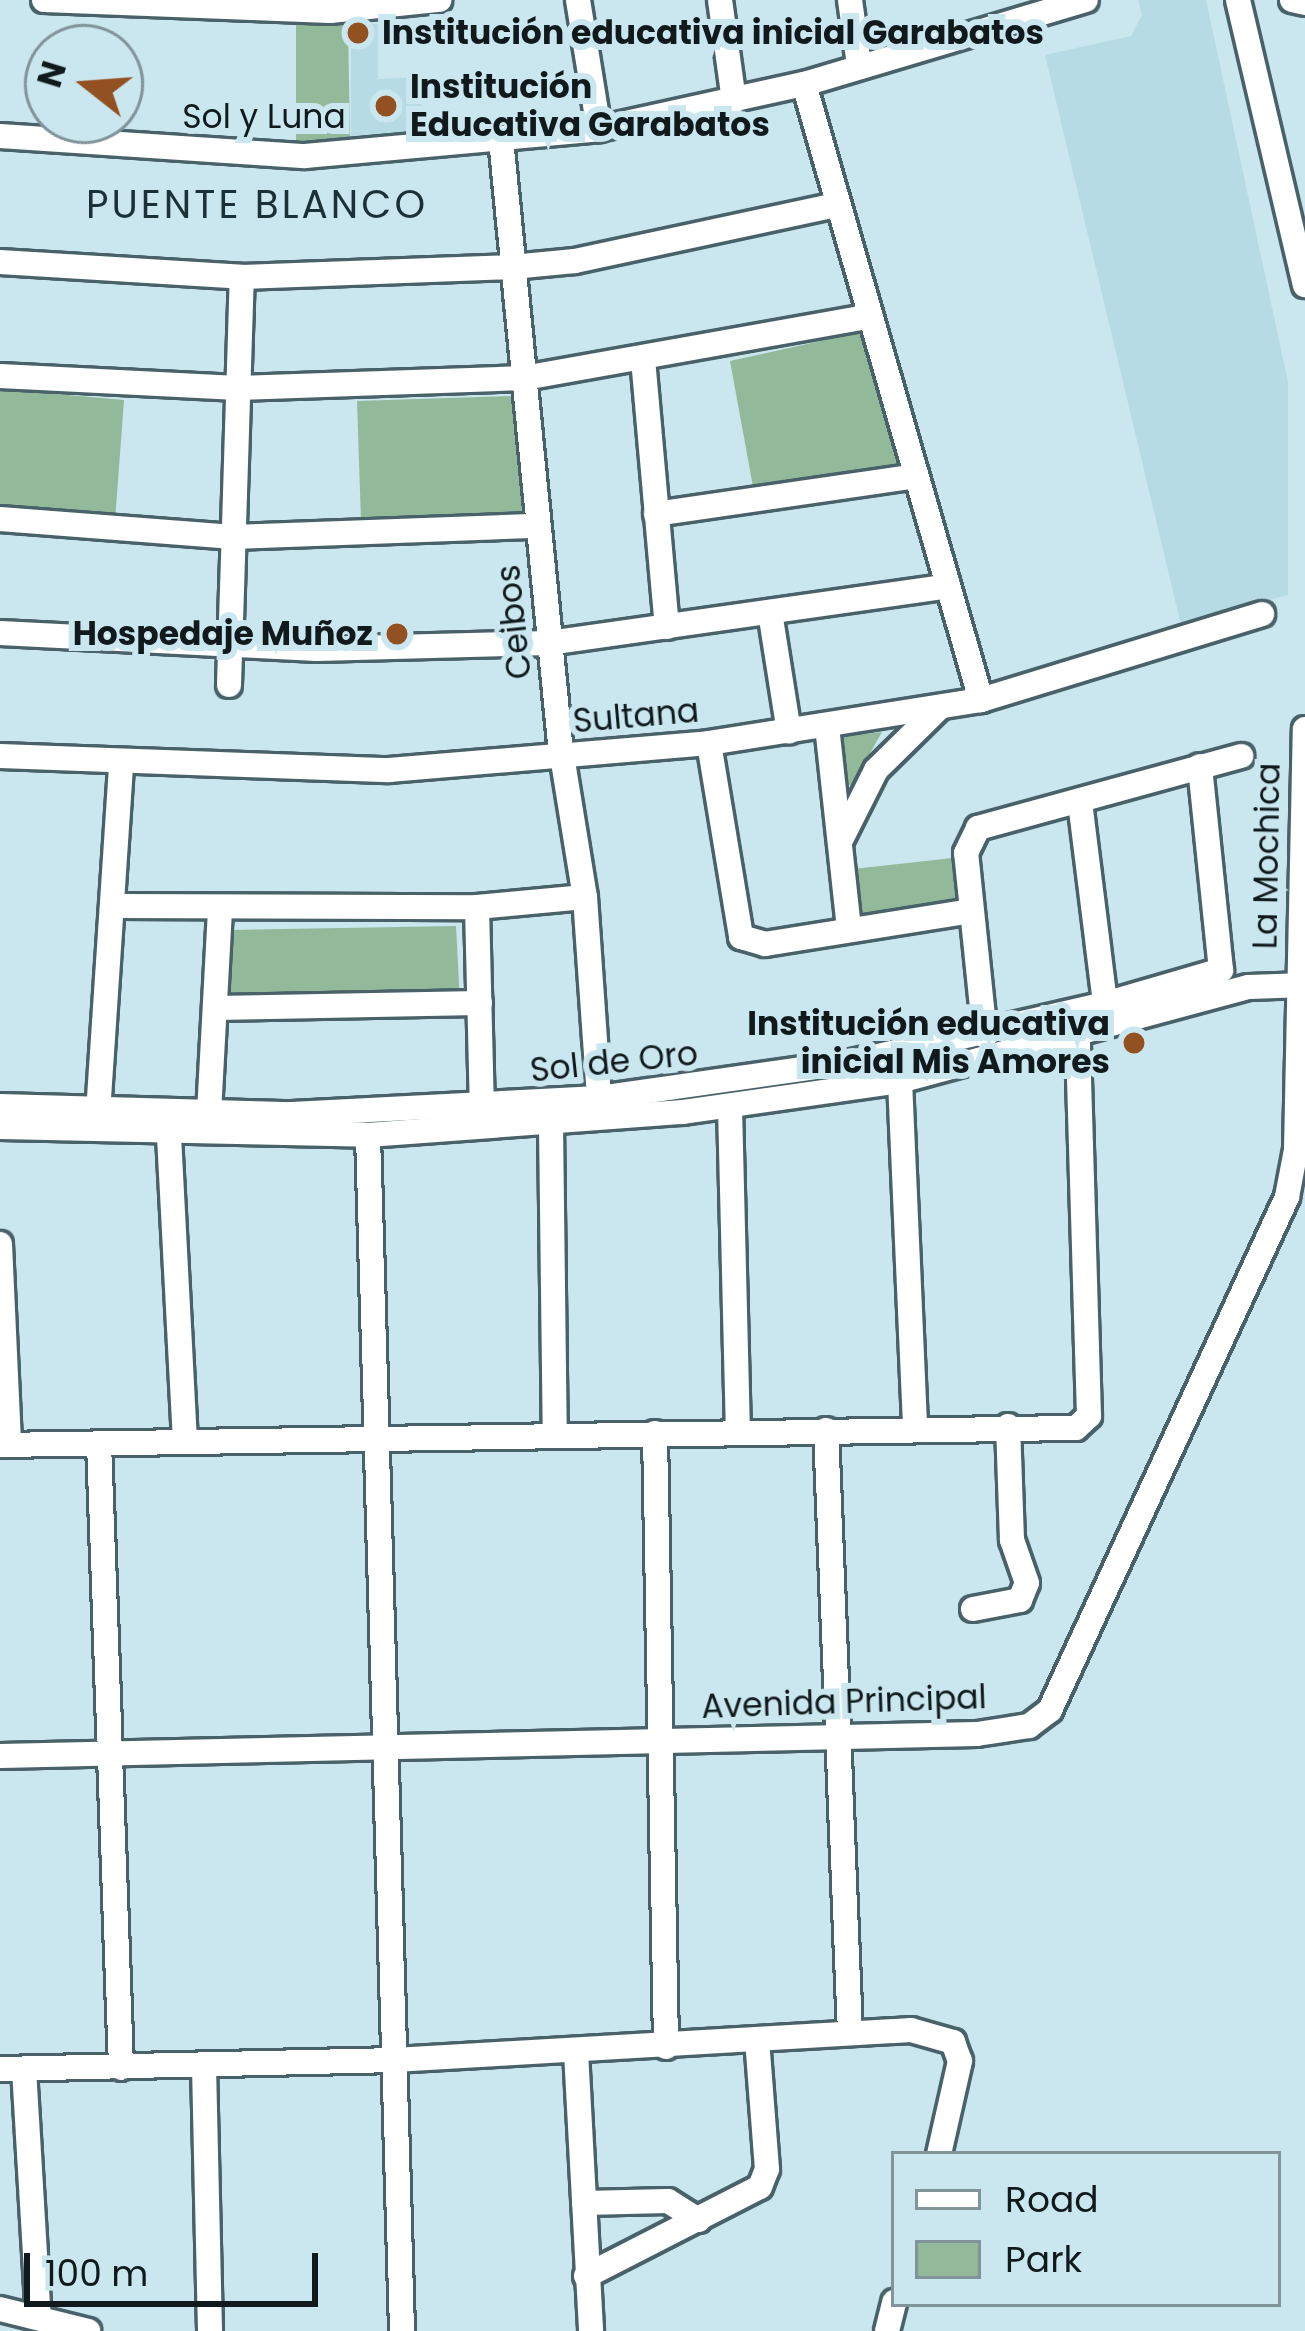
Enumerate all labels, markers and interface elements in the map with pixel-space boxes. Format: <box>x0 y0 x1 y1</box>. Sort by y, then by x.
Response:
place label: Institución educativa inicial Garabatos <box>382 13 1044 53</box>
marker: Institución educativa inicial Garabatos <box>345 20 371 46</box>
north arrow <box>24 24 144 144</box>
text: N <box>26 55 78 93</box>
place label: Institución Educativa Garabatos <box>410 67 770 145</box>
marker: Institución Educativa Garabatos <box>373 93 399 119</box>
street label: Sol y Luna <box>182 97 346 137</box>
district label: PUENTE BLANCO <box>86 182 428 228</box>
street label: Ceibos <box>488 563 540 681</box>
place label: Hospedaje Muñoz <box>73 614 373 654</box>
marker: Hospedaje Muñoz <box>384 621 410 647</box>
street label: Sultana <box>571 691 701 741</box>
street label: La Mochica <box>1246 762 1288 950</box>
place label: Institución educativa inicial Mis Amores <box>747 1004 1110 1082</box>
marker: Institución educativa inicial Mis Amores <box>1121 1030 1147 1056</box>
street label: Sol de Oro <box>528 1034 700 1090</box>
street label: Avenida Principal <box>701 1677 987 1727</box>
legend <box>891 2151 1281 2307</box>
text: Road <box>1005 2174 1099 2225</box>
scale bar <box>30 2229 324 2303</box>
text: Park <box>1005 2234 1082 2285</box>
text: 100 m <box>45 2248 148 2299</box>

